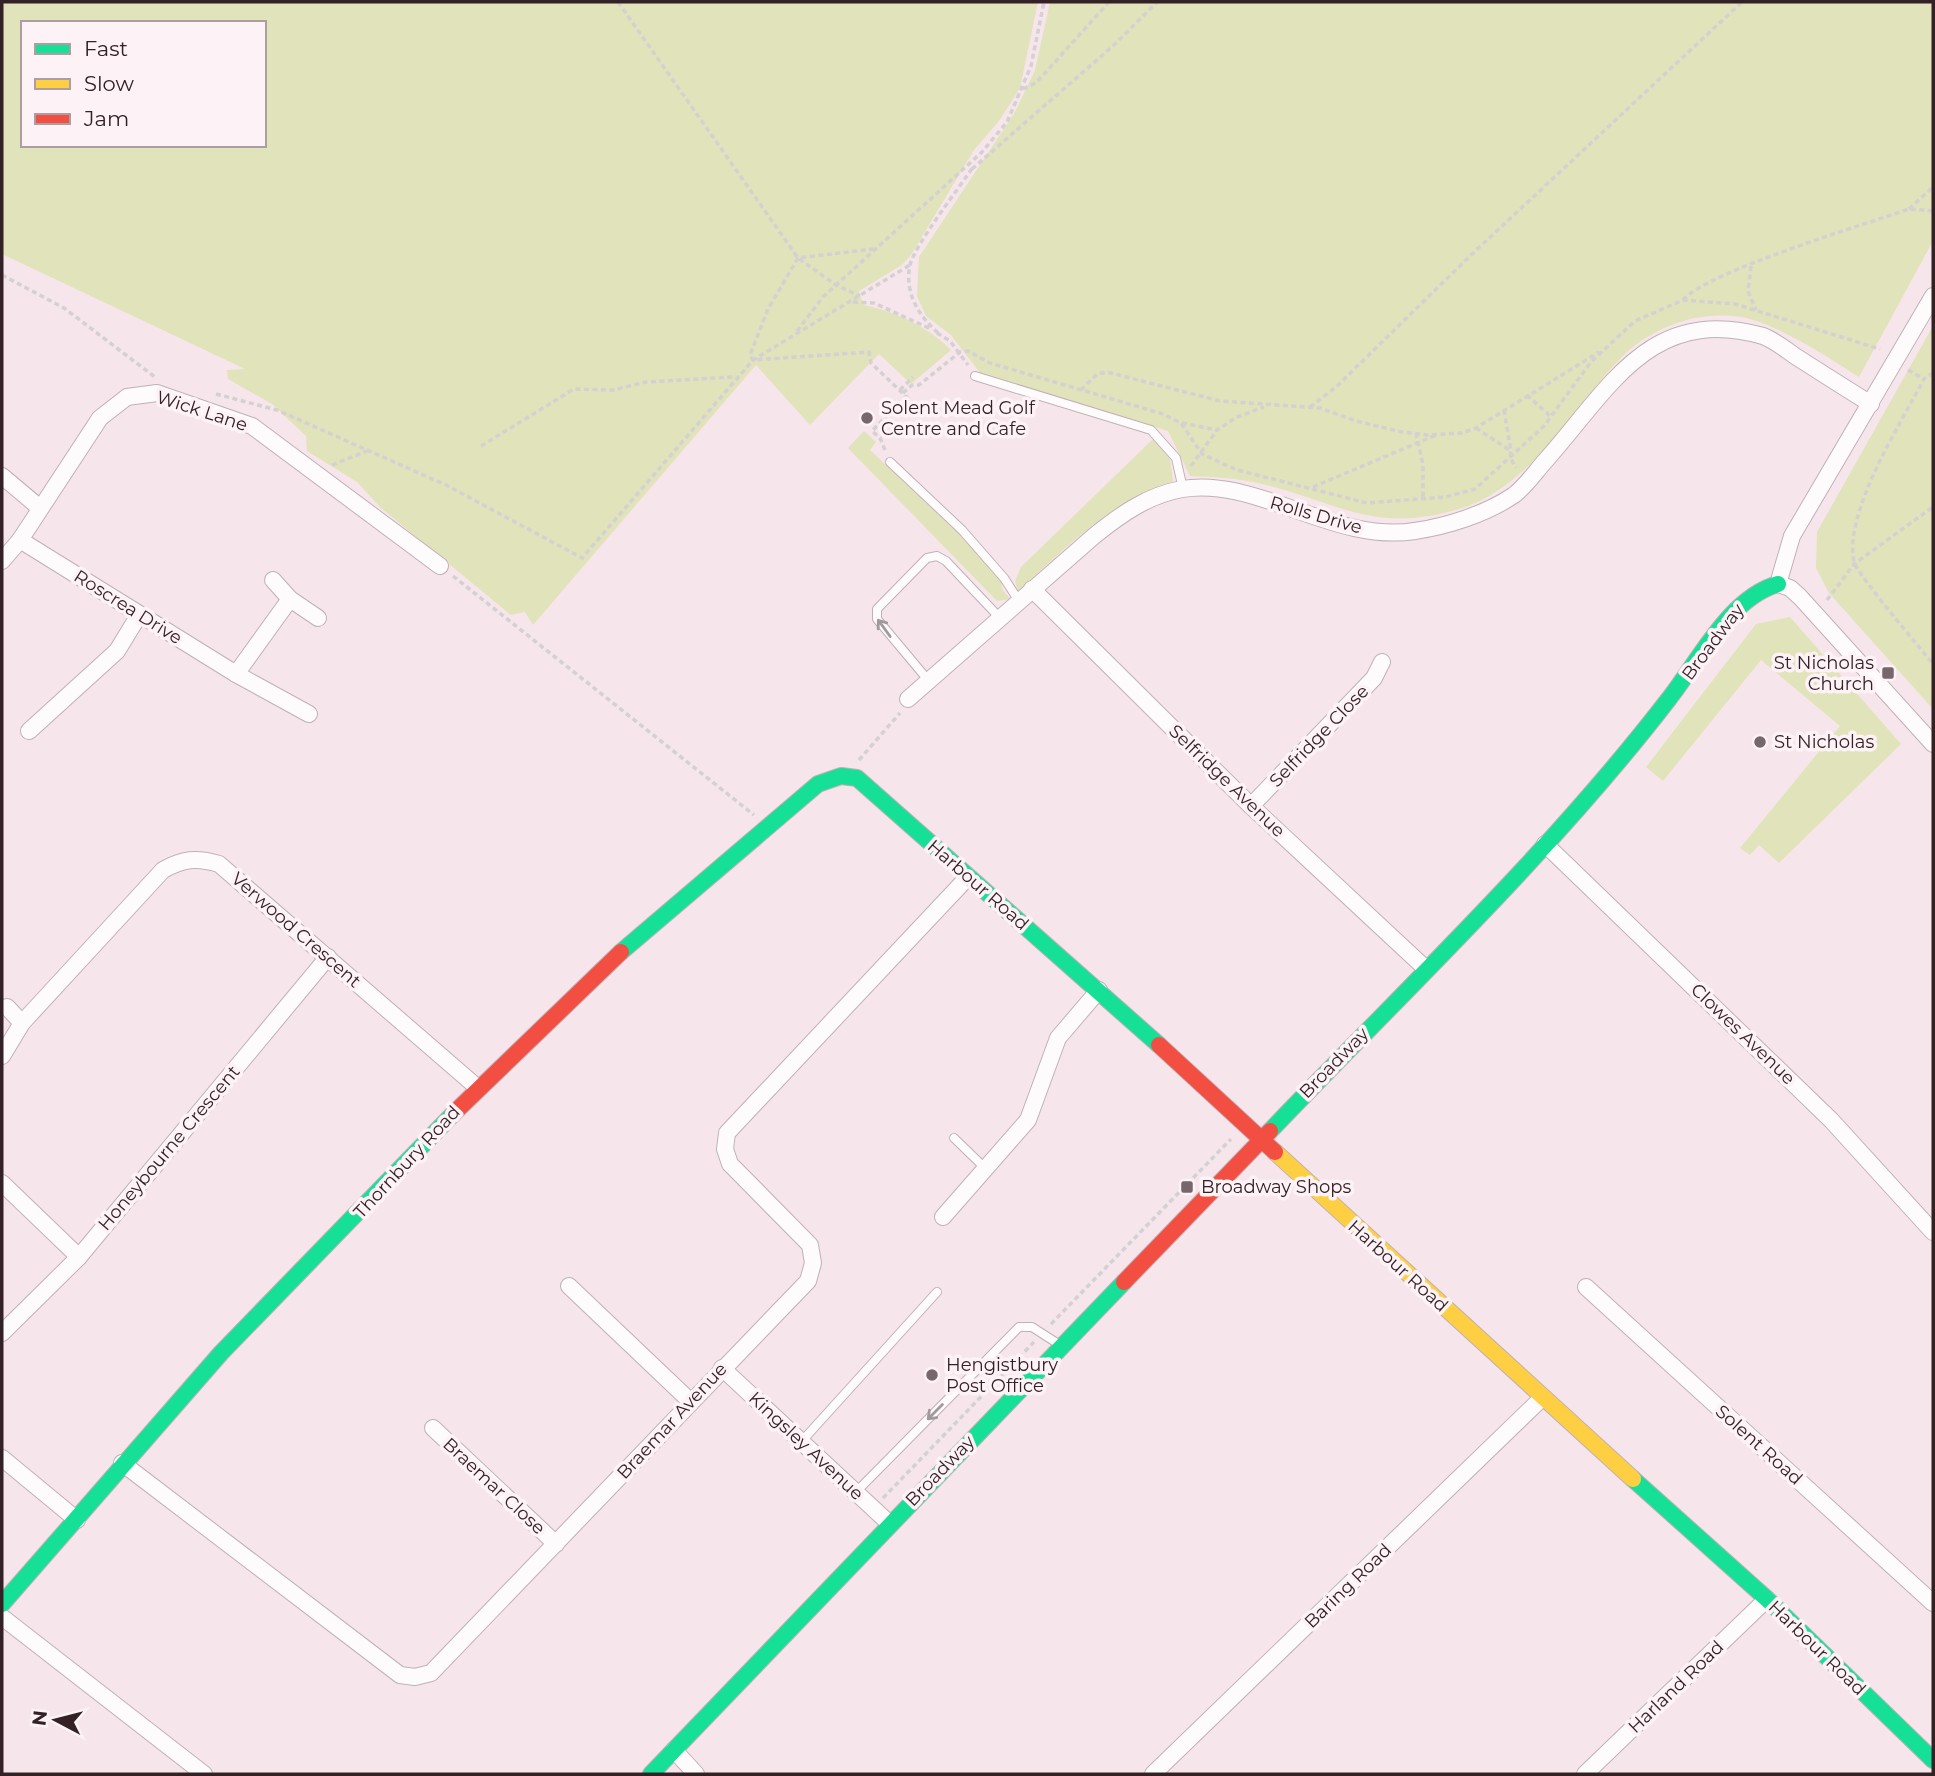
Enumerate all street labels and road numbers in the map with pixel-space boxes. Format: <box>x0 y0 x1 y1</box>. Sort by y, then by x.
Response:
street label: Wick Lane <box>154 386 250 436</box>
street label: Rolls Drive <box>1267 491 1365 539</box>
street label: Roscrea Drive <box>70 565 186 649</box>
street label: Broadway <box>1677 599 1749 685</box>
street label: Selfridge Close <box>1265 680 1373 792</box>
street label: Selfridge Avenue <box>1164 720 1290 842</box>
street label: Harbour Road <box>923 835 1033 935</box>
street label: Verwood Crescent <box>227 868 365 992</box>
street label: Clowes Avenue <box>1686 979 1800 1089</box>
street label: Broadway <box>1295 1023 1373 1103</box>
street label: Honeybourne Crescent <box>93 1061 245 1235</box>
street label: Thornbury Road <box>349 1101 465 1223</box>
street label: Harbour Road <box>1343 1215 1453 1317</box>
street label: Braemar Avenue <box>612 1358 732 1484</box>
street label: Kingsley Avenue <box>744 1387 868 1505</box>
street label: Solent Road <box>1711 1400 1807 1490</box>
street label: Broadway <box>901 1431 979 1511</box>
street label: Braemar Close <box>438 1433 550 1539</box>
street label: Baring Road <box>1300 1539 1396 1633</box>
street label: Harbour Road <box>1764 1596 1870 1700</box>
street label: Harland Road <box>1624 1636 1728 1738</box>

